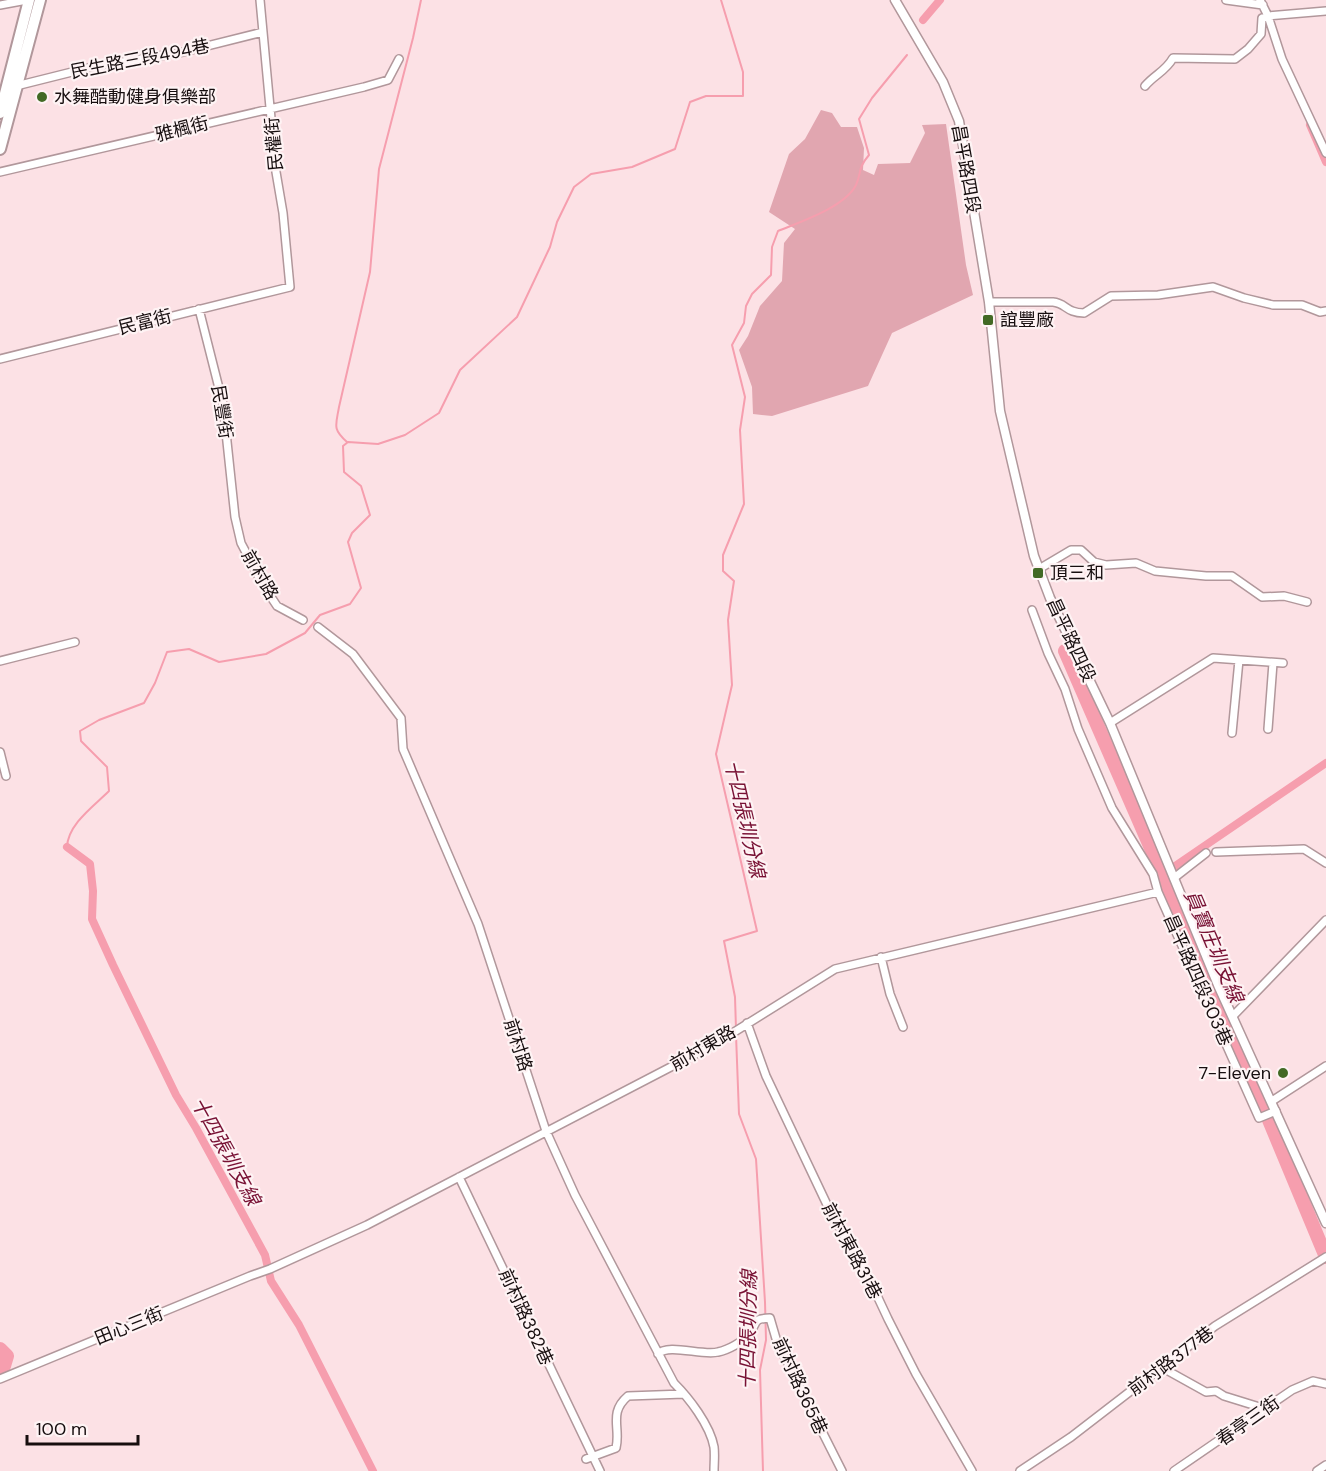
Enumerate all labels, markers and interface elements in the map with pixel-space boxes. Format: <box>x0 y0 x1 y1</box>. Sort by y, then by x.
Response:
street label: 民生路三段494巷 <box>68 34 212 84</box>
place label: 水舞酷動健身俱樂部 <box>54 85 216 109</box>
marker: 水舞酷動健身俱樂部 <box>35 90 49 104</box>
street label: 雅楓街 <box>153 111 211 147</box>
street label: 民權街 <box>260 116 288 172</box>
street label: 昌平路四段 <box>946 123 986 215</box>
street label: 民富街 <box>116 304 174 340</box>
place label: 誼豐廠 <box>1000 308 1054 332</box>
marker: 誼豐廠 <box>981 313 995 327</box>
street label: 民豐街 <box>206 383 238 441</box>
street label: 前村路 <box>236 546 284 604</box>
place label: 頂三和 <box>1050 561 1104 585</box>
marker: 頂三和 <box>1031 566 1045 580</box>
street label: 昌平路四段 <box>1041 594 1101 686</box>
water label: 十四張圳分線 <box>719 758 772 882</box>
water label: 員寶庄圳支線 <box>1179 886 1250 1008</box>
street label: 昌平路四段303巷 <box>1158 910 1238 1050</box>
street label: 前村路 <box>498 1016 538 1074</box>
street label: 前村東路 <box>666 1020 740 1076</box>
place label: 7-Eleven <box>1199 1061 1271 1085</box>
marker: 7-Eleven <box>1276 1066 1290 1080</box>
water label: 十四張圳支線 <box>186 1092 267 1212</box>
street label: 前村東路31巷 <box>817 1199 887 1303</box>
street label: 前村路382巷 <box>493 1265 559 1369</box>
water label: 十四張圳分線 <box>734 1268 762 1390</box>
street label: 田心三街 <box>91 1301 167 1351</box>
street label: 前村路377巷 <box>1123 1321 1219 1401</box>
street label: 前村路365巷 <box>767 1334 833 1438</box>
street label: 春亭三街 <box>1212 1391 1284 1451</box>
scale bar <box>27 1408 138 1446</box>
text: 100 m <box>36 1417 87 1441</box>

